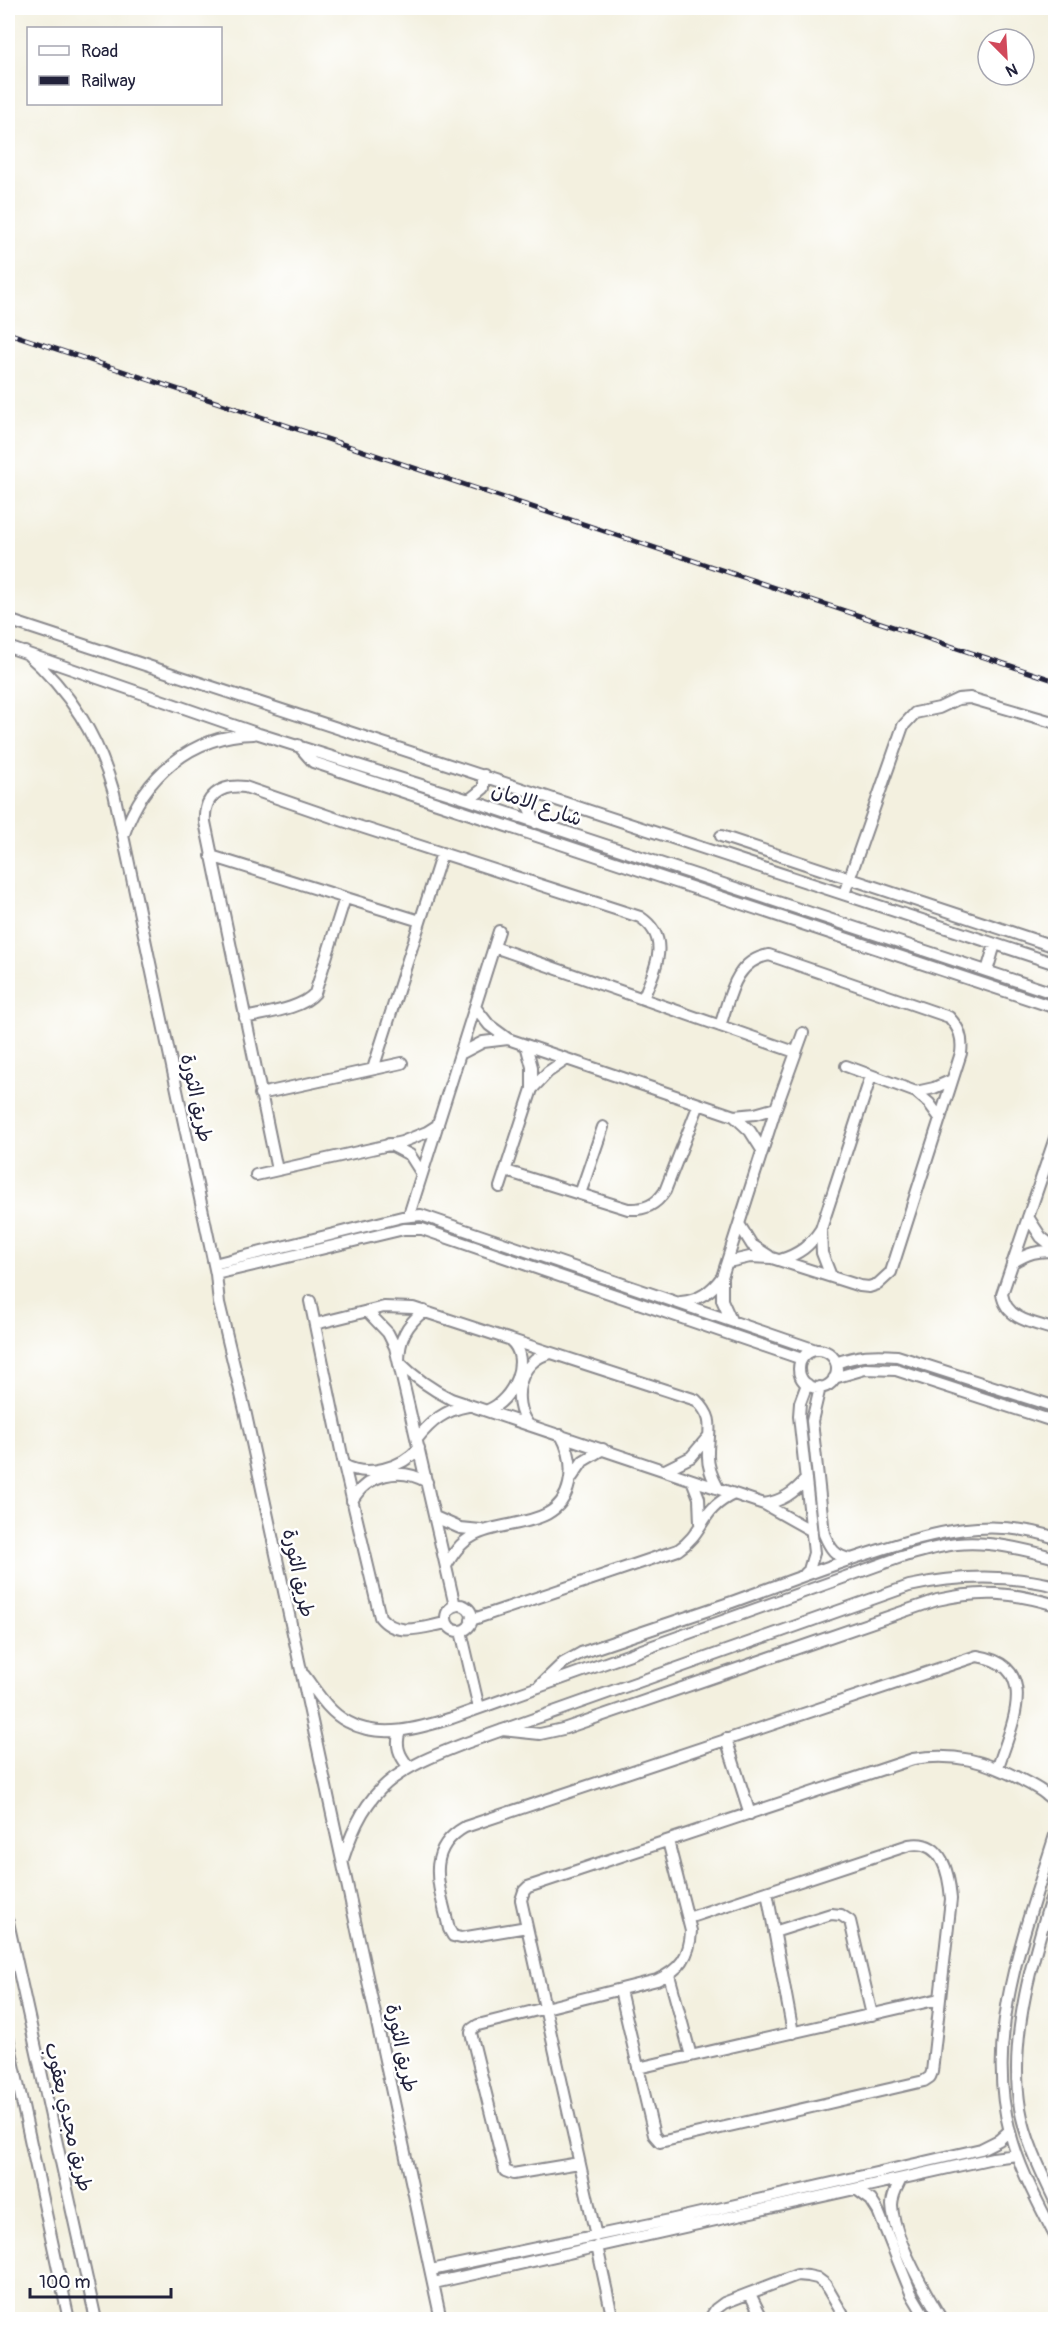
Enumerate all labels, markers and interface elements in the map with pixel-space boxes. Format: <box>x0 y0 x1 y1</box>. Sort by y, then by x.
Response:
legend <box>27 27 222 105</box>
north arrow <box>976 27 1036 87</box>
text: Road <box>81 40 118 63</box>
text: N <box>1003 58 1021 81</box>
text: Railway <box>81 70 136 93</box>
street label: شارع الامان <box>488 777 585 833</box>
street label: طريق الثورة <box>175 1052 218 1145</box>
street label: طريق الثورة <box>277 1527 320 1620</box>
street label: طريق الثورة <box>380 2002 423 2095</box>
street label: طريق مجدي يعقوب <box>37 2040 98 2195</box>
scale bar <box>30 2261 171 2299</box>
text: 100 m <box>39 2271 91 2294</box>

